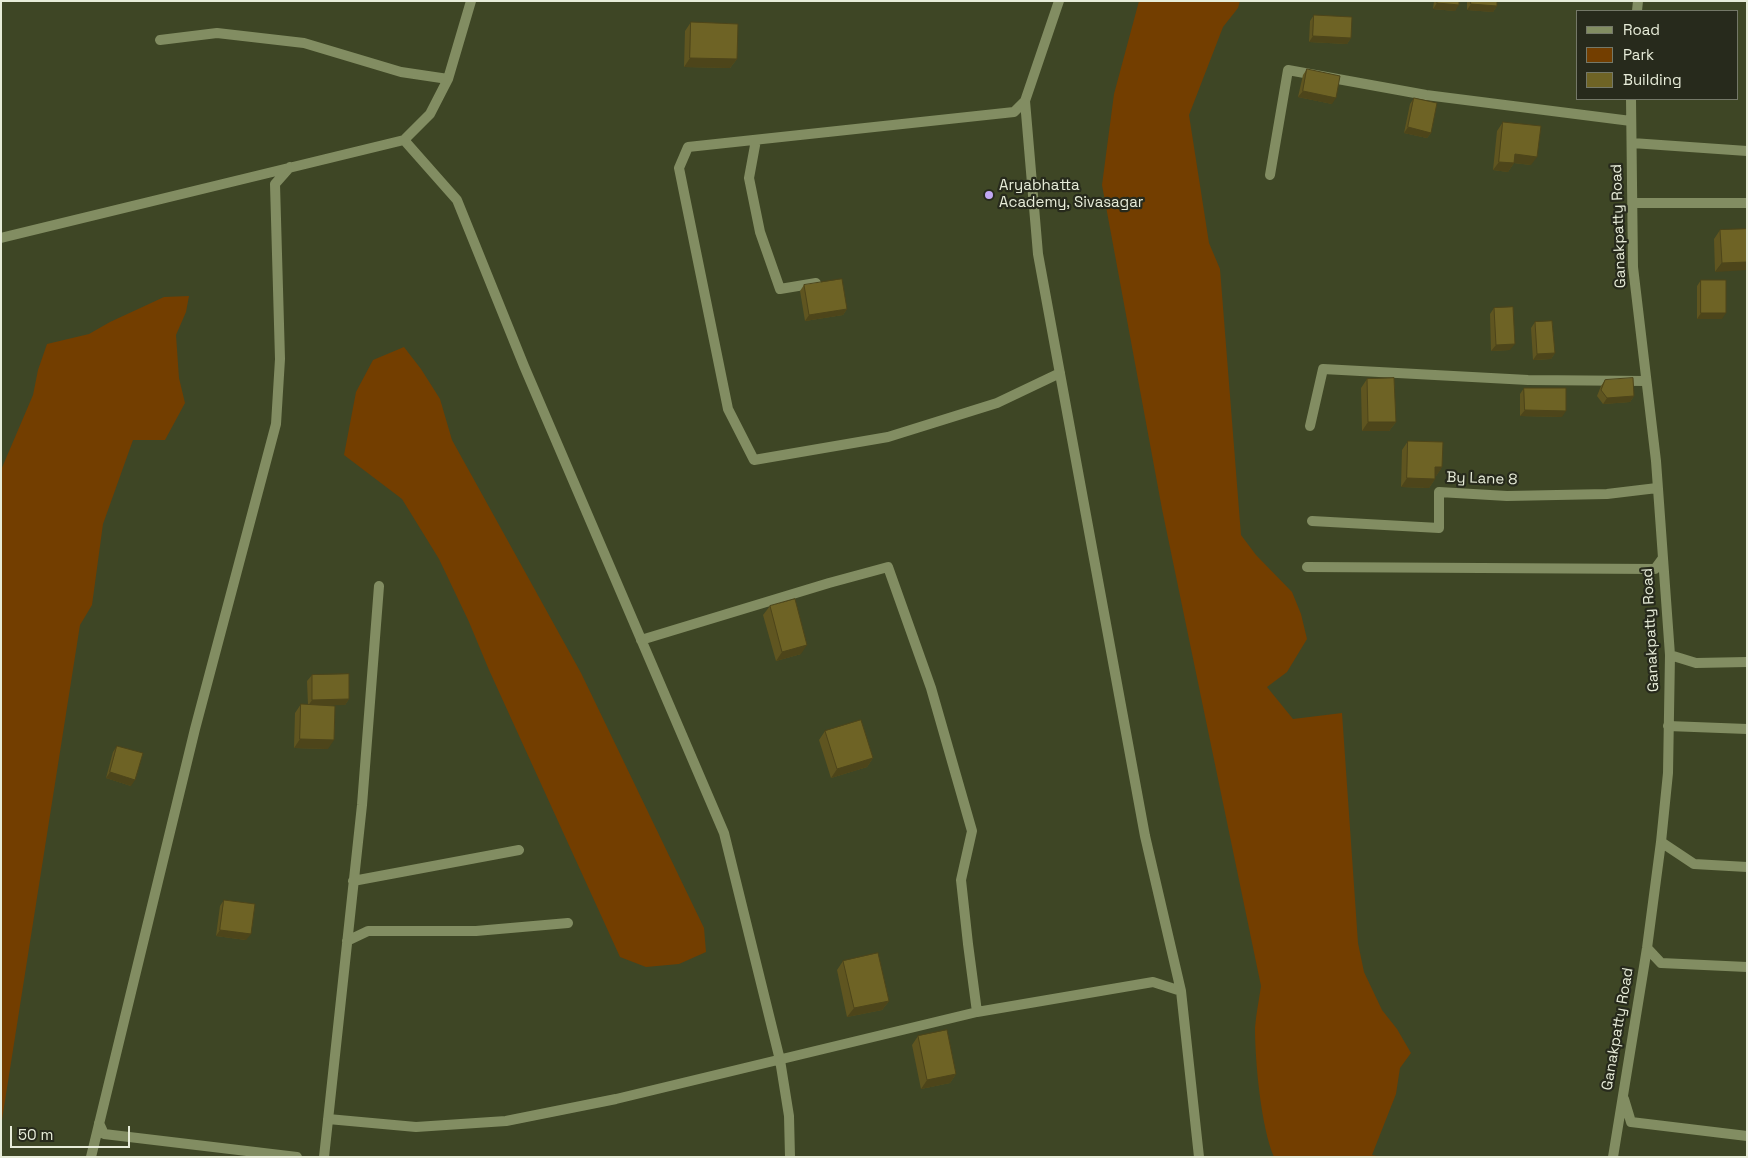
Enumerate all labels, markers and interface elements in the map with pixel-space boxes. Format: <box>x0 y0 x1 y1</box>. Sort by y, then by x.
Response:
legend <box>1576 10 1738 100</box>
text: Road <box>1623 20 1660 39</box>
text: Park <box>1623 45 1654 64</box>
text: Building <box>1623 70 1682 89</box>
street label: Ganakpatty Road <box>1608 164 1630 288</box>
place label: Aryabhatta Academy, Sivasagar <box>999 177 1143 212</box>
marker: Aryabhatta Academy, Sivasagar <box>983 189 995 201</box>
street label: By Lane 8 <box>1446 469 1518 489</box>
street label: Ganakpatty Road <box>1639 567 1663 693</box>
street label: Ganakpatty Road <box>1598 966 1638 1092</box>
scale bar <box>12 1116 132 1148</box>
text: 50 m <box>18 1125 53 1144</box>

